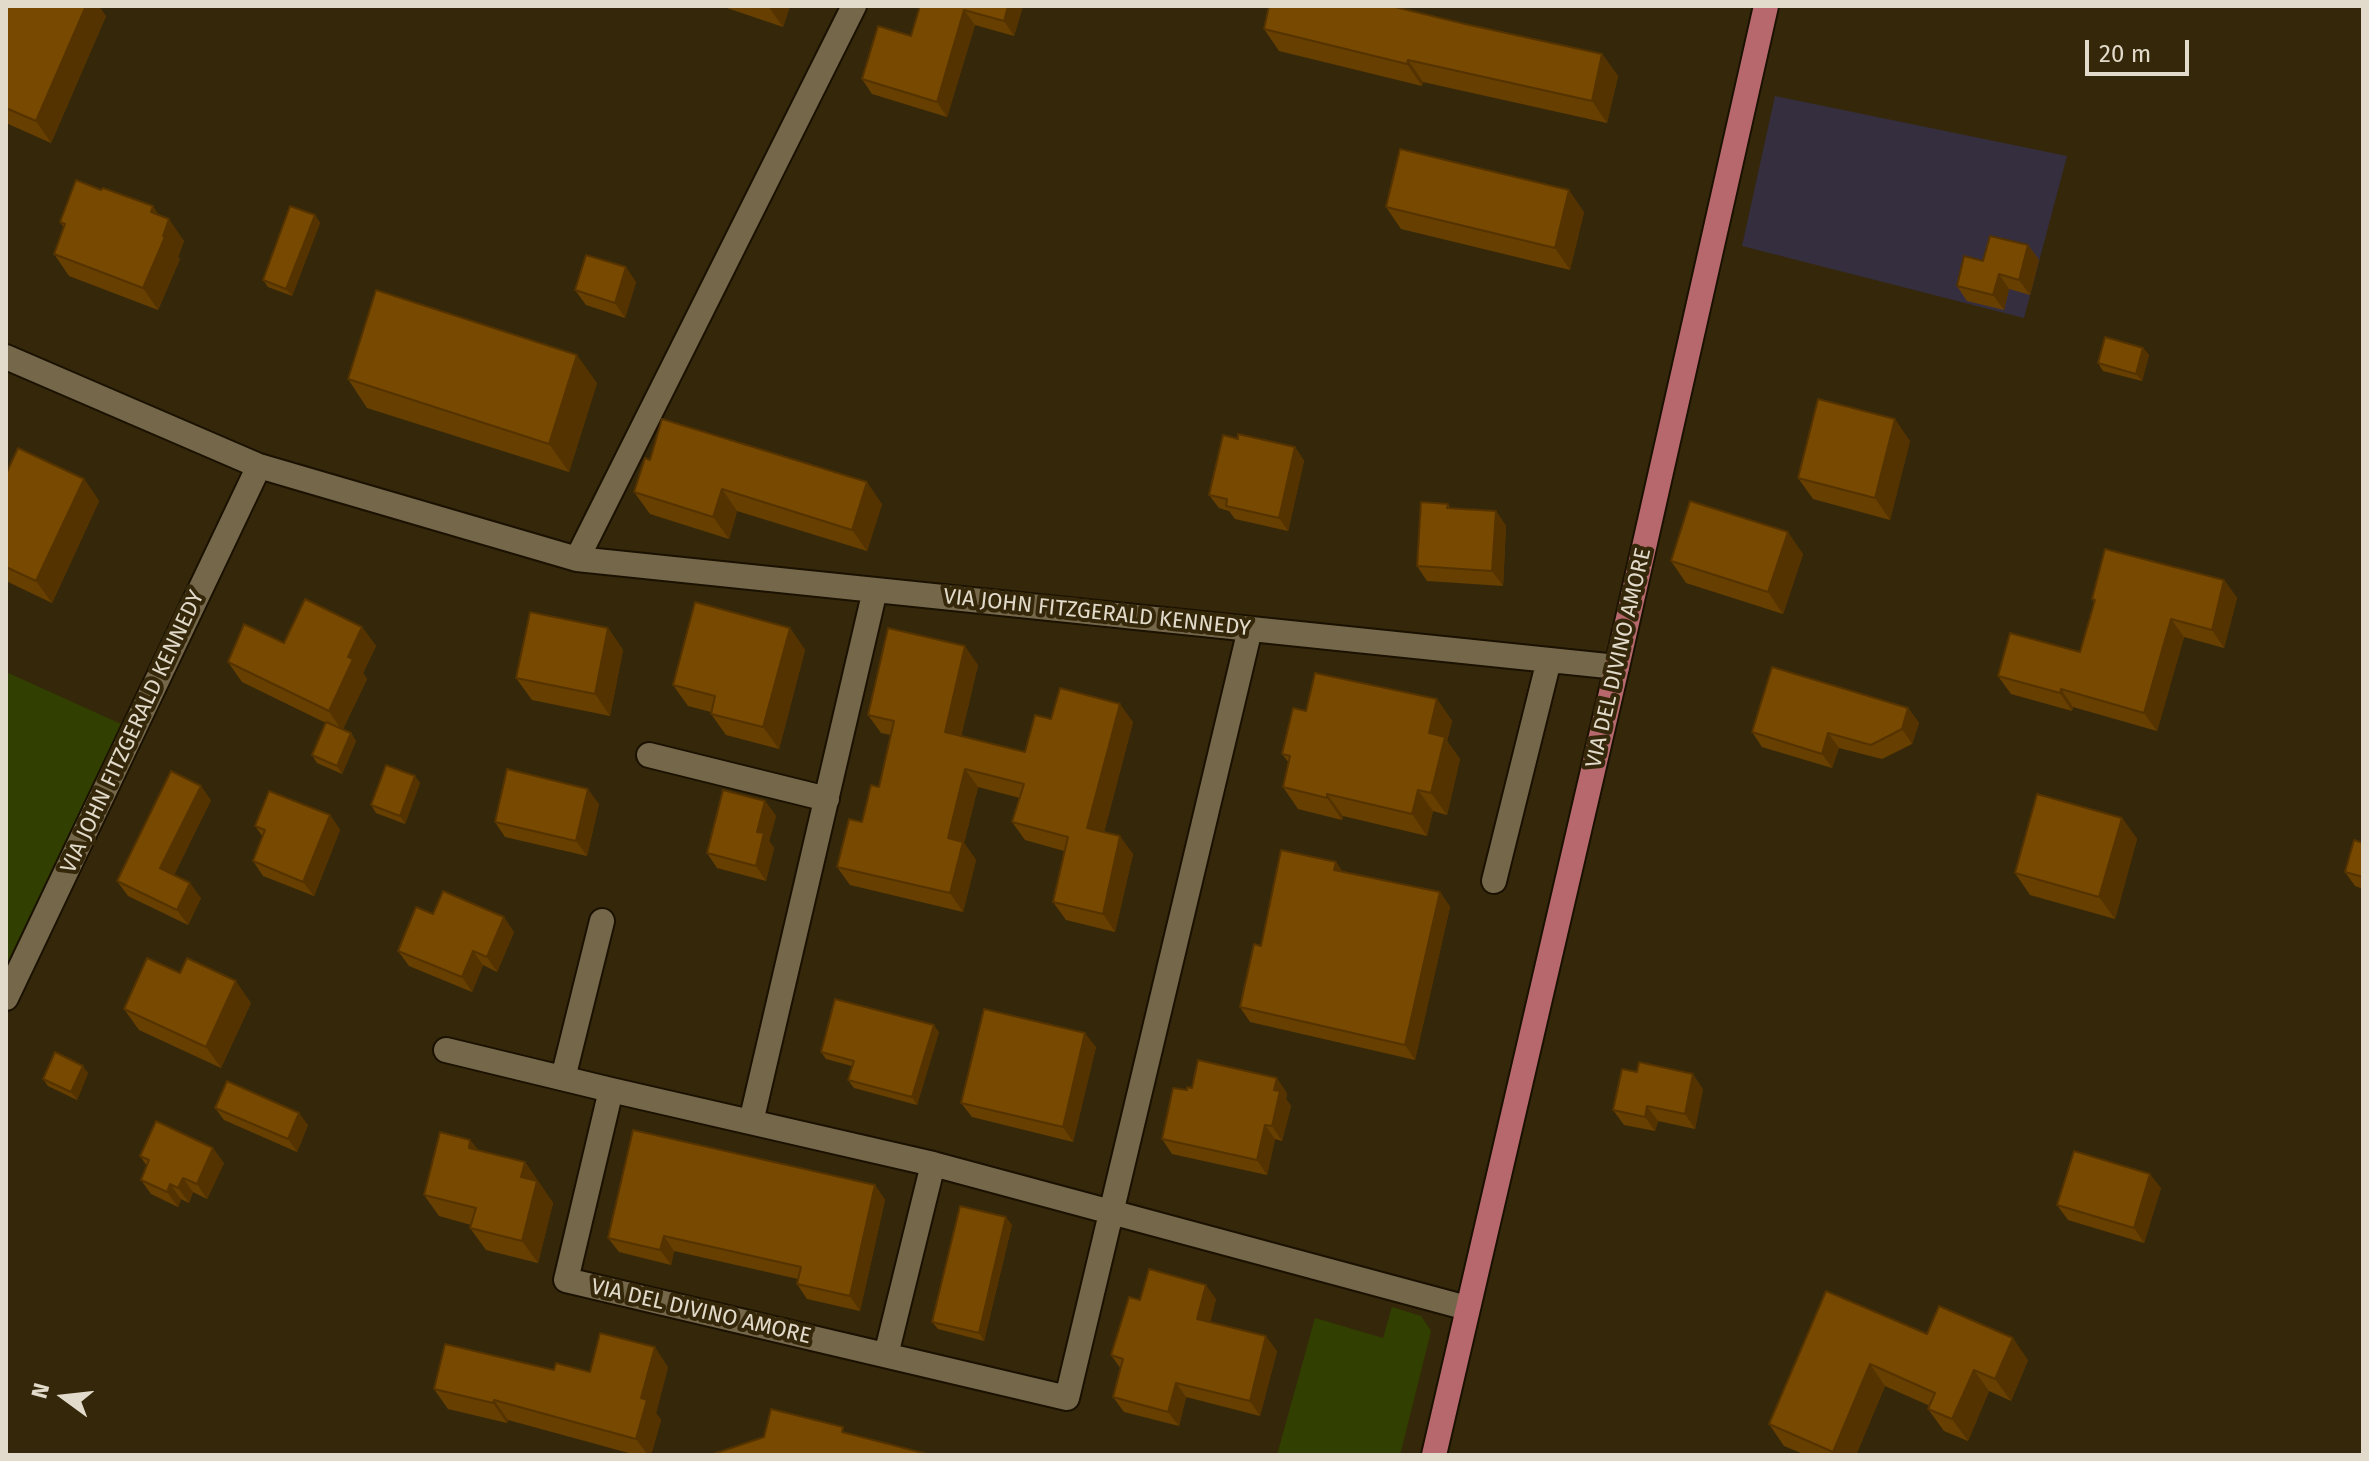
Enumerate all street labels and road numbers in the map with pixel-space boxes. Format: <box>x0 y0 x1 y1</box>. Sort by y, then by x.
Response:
street label: VIA DEL DIVINO AMORE <box>1581 545 1657 771</box>
street label: VIA JOHN FITZGERALD KENNEDY <box>942 584 1252 642</box>
street label: VIA JOHN FITZGERALD KENNEDY <box>56 587 210 877</box>
street label: VIA DEL DIVINO AMORE <box>588 1274 814 1350</box>

